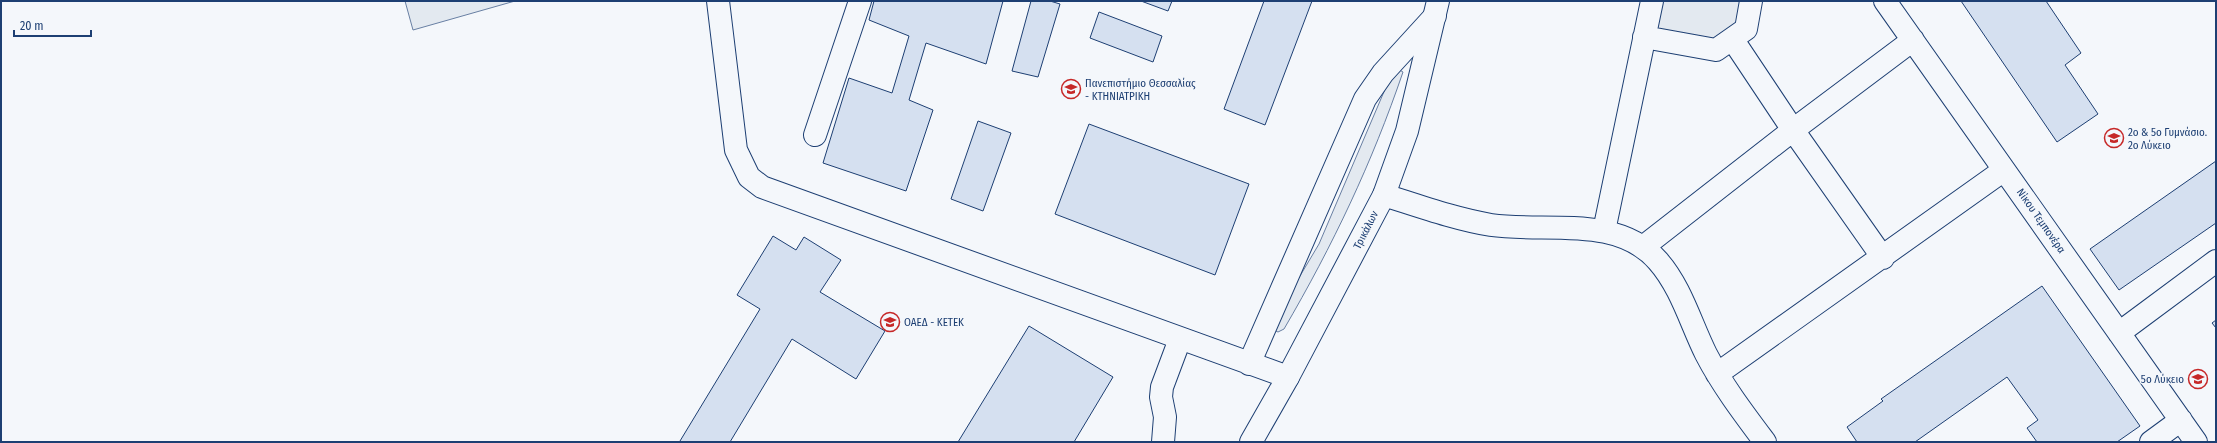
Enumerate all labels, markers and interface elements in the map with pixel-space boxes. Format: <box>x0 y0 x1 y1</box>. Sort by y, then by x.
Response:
scale bar <box>14 12 91 38</box>
text: 20 m <box>20 19 44 33</box>
place label: Πανεπιστήμιο Θεσσαλίας - ΚΤΗΝΙΑΤΡΙΚΗ <box>1085 77 1196 103</box>
school or university icon: Πανεπιστήμιο Θεσσαλίας - ΚΤΗΝΙΑΤΡΙΚΗ <box>1060 78 1082 100</box>
place label: 2ο & 5ο Γυμνάσιο. 2ο Λύκειο <box>2128 126 2207 152</box>
school or university icon: 2ο & 5ο Γυμνάσιο. 2ο Λύκειο <box>2103 127 2125 149</box>
street label: Νίκου Τεμπονέρα <box>2014 186 2068 256</box>
street label: Τρικάλων <box>1351 208 1381 251</box>
school or university icon: ΟΑΕΔ - ΚΕΤΕΚ <box>879 311 901 333</box>
place label: ΟΑΕΔ - ΚΕΤΕΚ <box>904 316 964 329</box>
school or university icon: 5ο Λύκειο <box>2187 368 2209 390</box>
place label: 5ο Λύκειο <box>2141 373 2184 386</box>

